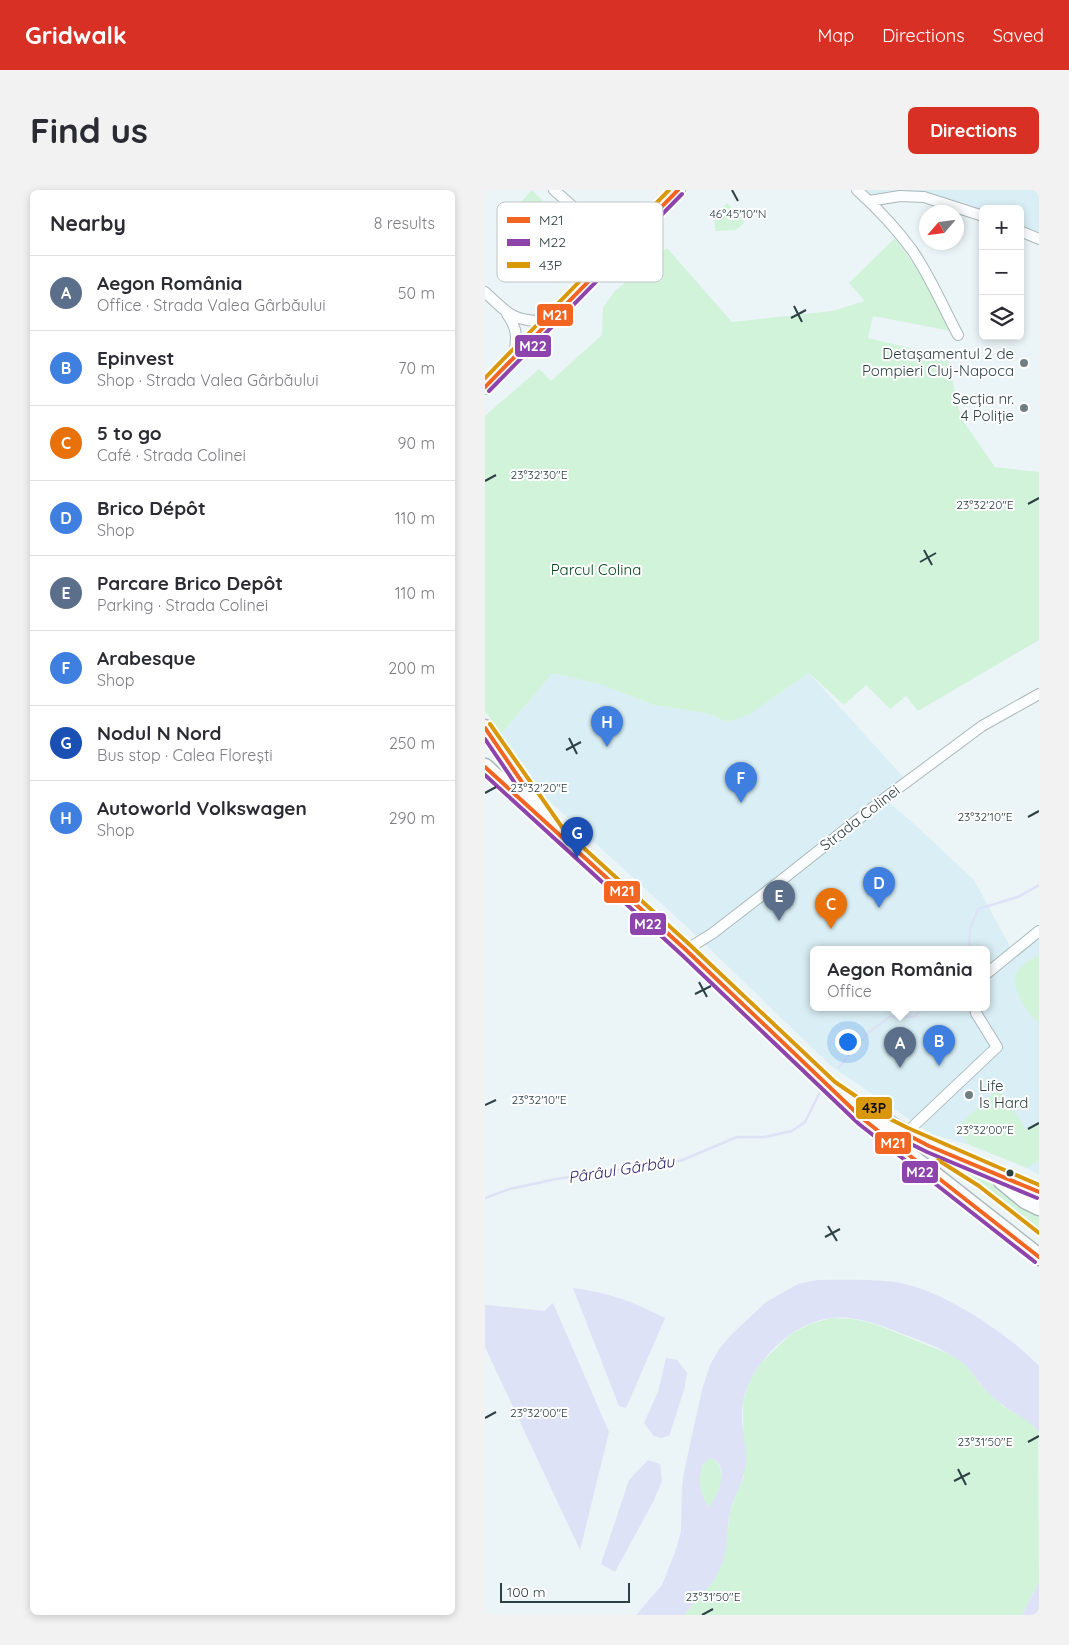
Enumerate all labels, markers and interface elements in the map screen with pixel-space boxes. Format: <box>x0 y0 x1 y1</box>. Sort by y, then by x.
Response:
text: Gridwalk <box>25 20 127 50</box>
text: Map <box>817 24 854 47</box>
text: Directions <box>882 24 965 47</box>
text: Saved <box>993 24 1044 47</box>
button: Directions <box>908 107 1039 154</box>
text: Find us <box>30 108 148 152</box>
legend <box>497 202 663 282</box>
north arrow <box>919 205 964 250</box>
map controls <box>979 205 1024 340</box>
button: + <box>979 205 1024 250</box>
text: 46°45'10"N <box>710 206 766 221</box>
text: Nearby <box>50 210 126 236</box>
text: M21 <box>539 211 564 229</box>
text: 8 results <box>374 213 435 233</box>
text: M22 <box>539 233 566 251</box>
button: − <box>979 250 1024 295</box>
text: 43P <box>539 256 562 274</box>
text: Aegon România <box>97 271 243 295</box>
text: A <box>61 283 71 303</box>
text: 50 m <box>398 283 435 303</box>
text: Office · Strada Valea Gârbăului <box>97 295 326 315</box>
button: layers <box>979 295 1024 340</box>
line badge: M21 <box>536 303 574 327</box>
text: M21 <box>543 306 567 324</box>
line badge: M22 <box>514 334 552 358</box>
text: M22 <box>519 337 547 355</box>
place label: Detașamentul 2 de Pompieri Cluj-Napoca <box>862 344 1014 380</box>
text: Epinvest <box>97 346 174 370</box>
marker: Detașamentul 2 de Pompieri Cluj-Napoca <box>1018 357 1030 369</box>
text: B <box>61 358 71 378</box>
text: 70 m <box>398 358 435 378</box>
text: Shop · Strada Valea Gârbăului <box>97 370 319 390</box>
place label: Secția nr. 4 Poliție <box>952 389 1014 425</box>
marker: Secția nr. 4 Poliție <box>1018 402 1030 414</box>
text: 5 to go <box>97 421 162 445</box>
text: C <box>61 433 71 453</box>
text: 90 m <box>398 433 435 453</box>
text: Café · Strada Colinei <box>97 445 246 465</box>
text: 23°32'30"E <box>510 467 568 482</box>
text: Brico Dépôt <box>97 496 206 520</box>
text: 23°32'20"E <box>956 497 1014 512</box>
text: D <box>60 508 72 528</box>
text: 110 m <box>395 508 435 528</box>
text: Shop <box>97 520 134 540</box>
park label: Parcul Colina <box>551 560 641 579</box>
text: Parcare Brico Depôt <box>97 571 283 595</box>
text: E <box>61 583 71 603</box>
text: 110 m <box>395 583 435 603</box>
text: Parking · Strada Colinei <box>97 595 268 615</box>
text: Arabesque <box>97 646 196 670</box>
text: F <box>62 658 71 678</box>
text: 200 m <box>388 658 435 678</box>
text: Shop <box>97 670 134 690</box>
pin: H <box>591 706 623 747</box>
text: Nodul N Nord <box>97 721 222 745</box>
text: G <box>60 733 72 753</box>
text: 250 m <box>389 733 435 753</box>
text: Bus stop · Calea Florești <box>97 745 273 765</box>
pin: F <box>725 762 757 803</box>
text: 23°32'20"E <box>510 780 568 795</box>
street label: Strada Colinei <box>816 780 904 855</box>
text: Autoworld Volkswagen <box>97 796 307 820</box>
text: H <box>60 808 72 828</box>
text: 290 m <box>389 808 435 828</box>
text: 23°32'10"E <box>957 809 1013 824</box>
pin: G <box>561 817 593 858</box>
text: Shop <box>97 820 134 840</box>
pin: D <box>863 867 895 908</box>
line badge: M21 <box>603 880 641 904</box>
pin: E <box>763 880 795 921</box>
text: M21 <box>610 882 634 900</box>
pin: C <box>815 888 847 929</box>
line badge: M22 <box>629 912 667 936</box>
text: M22 <box>634 915 662 933</box>
popup <box>810 946 990 1011</box>
text: Aegon România <box>827 957 973 981</box>
text: Office <box>827 981 872 1001</box>
pin: B <box>923 1025 955 1066</box>
pin: A <box>884 1027 916 1068</box>
your location <box>835 1029 861 1055</box>
place label: Life Is Hard <box>979 1076 1028 1112</box>
marker: Life Is Hard <box>963 1089 975 1101</box>
text: 23°32'10"E <box>511 1092 567 1107</box>
line badge: 43P <box>855 1096 893 1120</box>
text: 43P <box>862 1099 886 1117</box>
text: 23°32'00"E <box>956 1122 1014 1137</box>
line badge: M21 <box>874 1131 912 1155</box>
text: M21 <box>881 1134 905 1152</box>
water label: Pârâul Gârbău <box>566 1151 676 1187</box>
line badge: M22 <box>901 1160 939 1184</box>
text: M22 <box>906 1163 934 1181</box>
unlabelled marker <box>1005 1168 1015 1178</box>
text: 23°32'00"E <box>510 1405 568 1420</box>
text: 23°31'50"E <box>957 1434 1013 1449</box>
scale bar <box>500 1580 630 1603</box>
text: 100 m <box>507 1583 545 1601</box>
text: 23°31'50"E <box>685 1589 741 1604</box>

